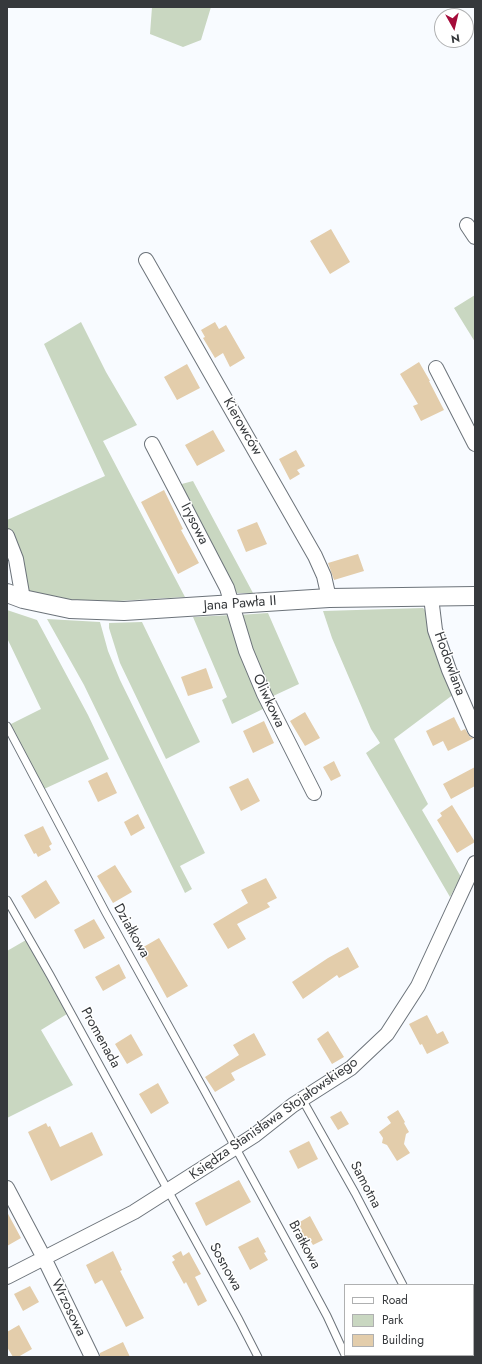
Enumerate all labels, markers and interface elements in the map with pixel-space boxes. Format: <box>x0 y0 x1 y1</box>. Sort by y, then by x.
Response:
north arrow <box>434 8 474 48</box>
text: N <box>450 30 461 47</box>
street label: Kierowców <box>219 395 265 459</box>
street label: Irysowa <box>176 501 212 547</box>
street label: Jana Pawła II <box>203 593 277 615</box>
street label: Hodowlana <box>430 630 468 698</box>
street label: Oliwkowa <box>248 672 288 730</box>
street label: Działkowa <box>109 901 153 961</box>
street label: Promenada <box>77 1005 123 1071</box>
street label: Księdza Stanisława Stojałowskiego <box>187 1054 361 1184</box>
street label: Samotna <box>346 1159 384 1211</box>
street label: Bratkowa <box>284 1218 324 1272</box>
street label: Sosnowa <box>205 1240 245 1294</box>
street label: Wrzosowa <box>47 1277 89 1339</box>
legend <box>344 1284 474 1356</box>
text: Road <box>382 1291 408 1309</box>
text: Park <box>382 1311 403 1329</box>
text: Building <box>382 1331 424 1349</box>

